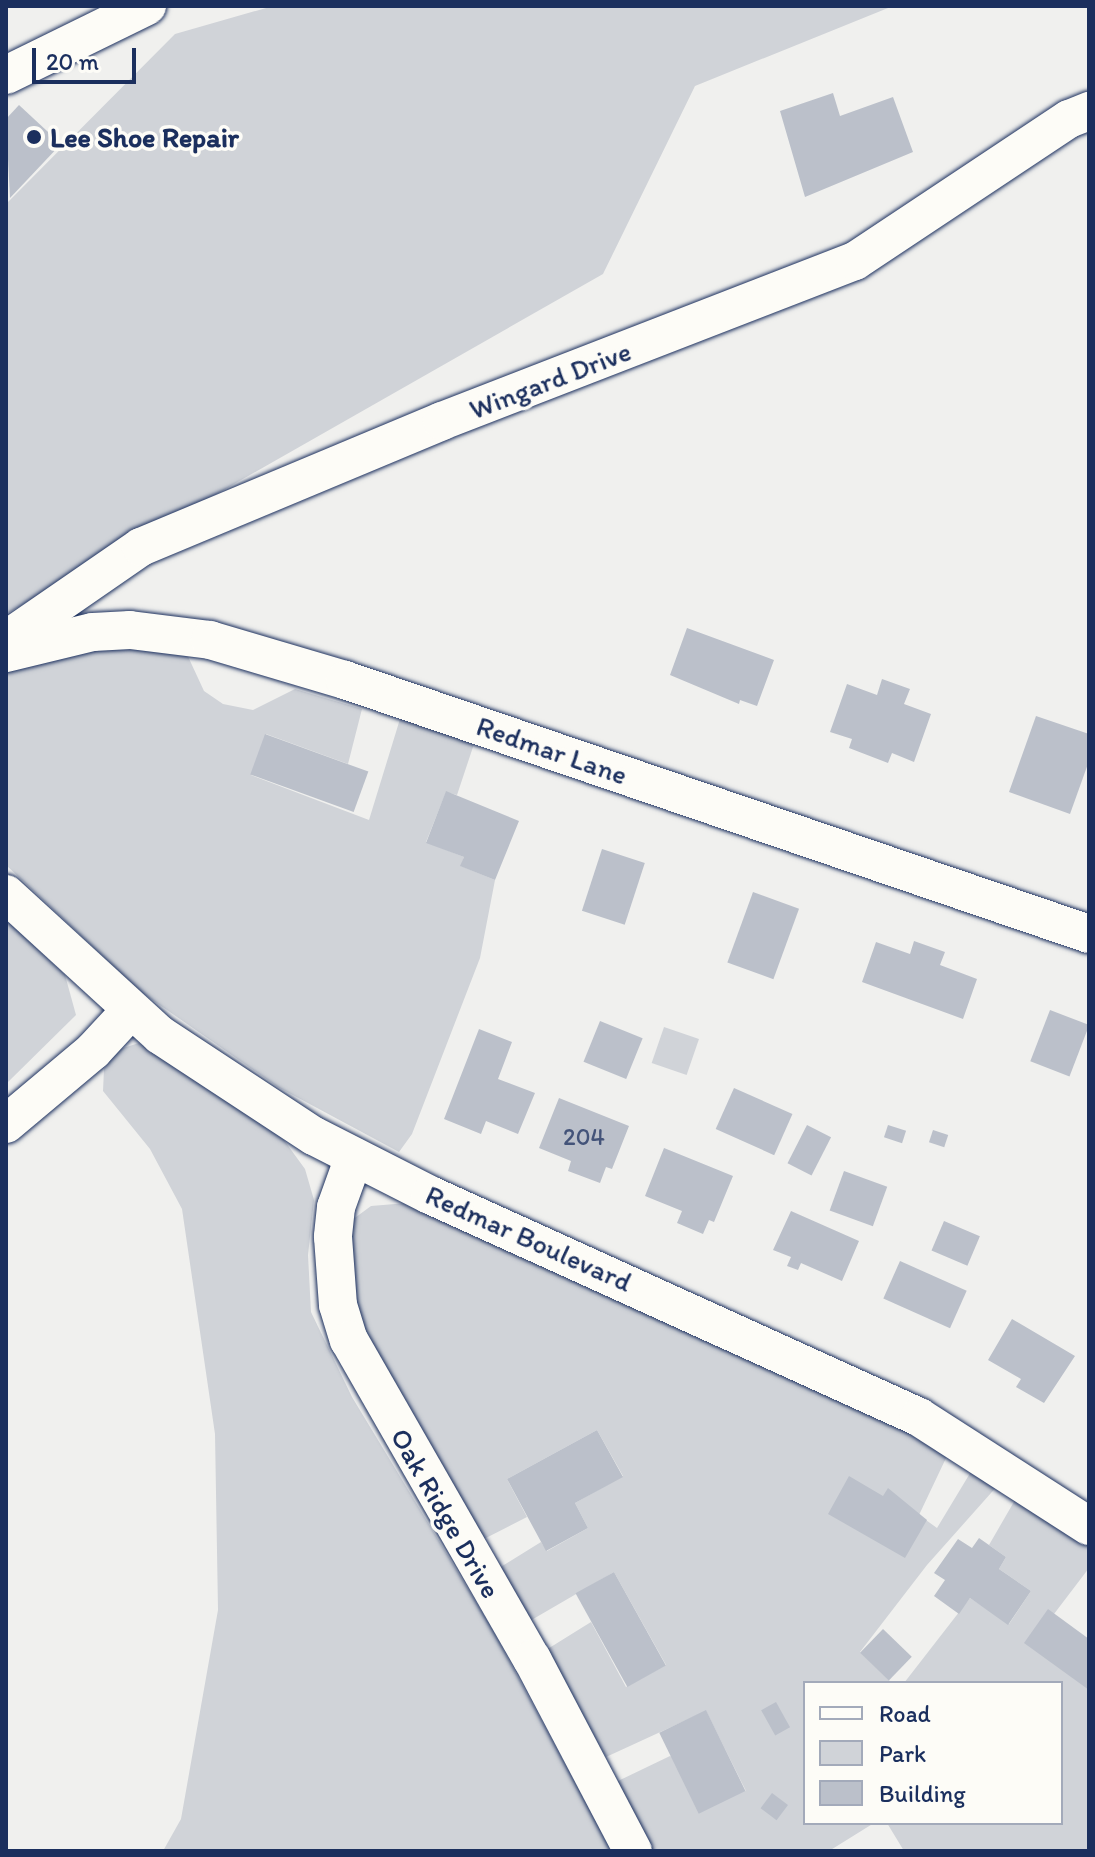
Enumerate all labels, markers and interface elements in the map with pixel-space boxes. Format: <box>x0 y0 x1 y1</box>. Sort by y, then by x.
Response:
scale bar <box>36 32 140 82</box>
text: 20 m <box>46 47 99 76</box>
place label: Lee Shoe Repair <box>50 120 238 154</box>
marker: Lee Shoe Repair <box>25 128 43 146</box>
street label: Wingard Drive <box>464 334 636 426</box>
street label: Redmar Lane <box>472 709 632 791</box>
house number: 204 <box>563 1123 605 1151</box>
street label: Redmar Boulevard <box>421 1177 637 1299</box>
street label: Oak Ridge Drive <box>383 1422 509 1604</box>
legend <box>803 1681 1063 1825</box>
text: Road <box>879 1699 931 1728</box>
text: Park <box>879 1739 926 1768</box>
text: Building <box>879 1779 966 1808</box>

